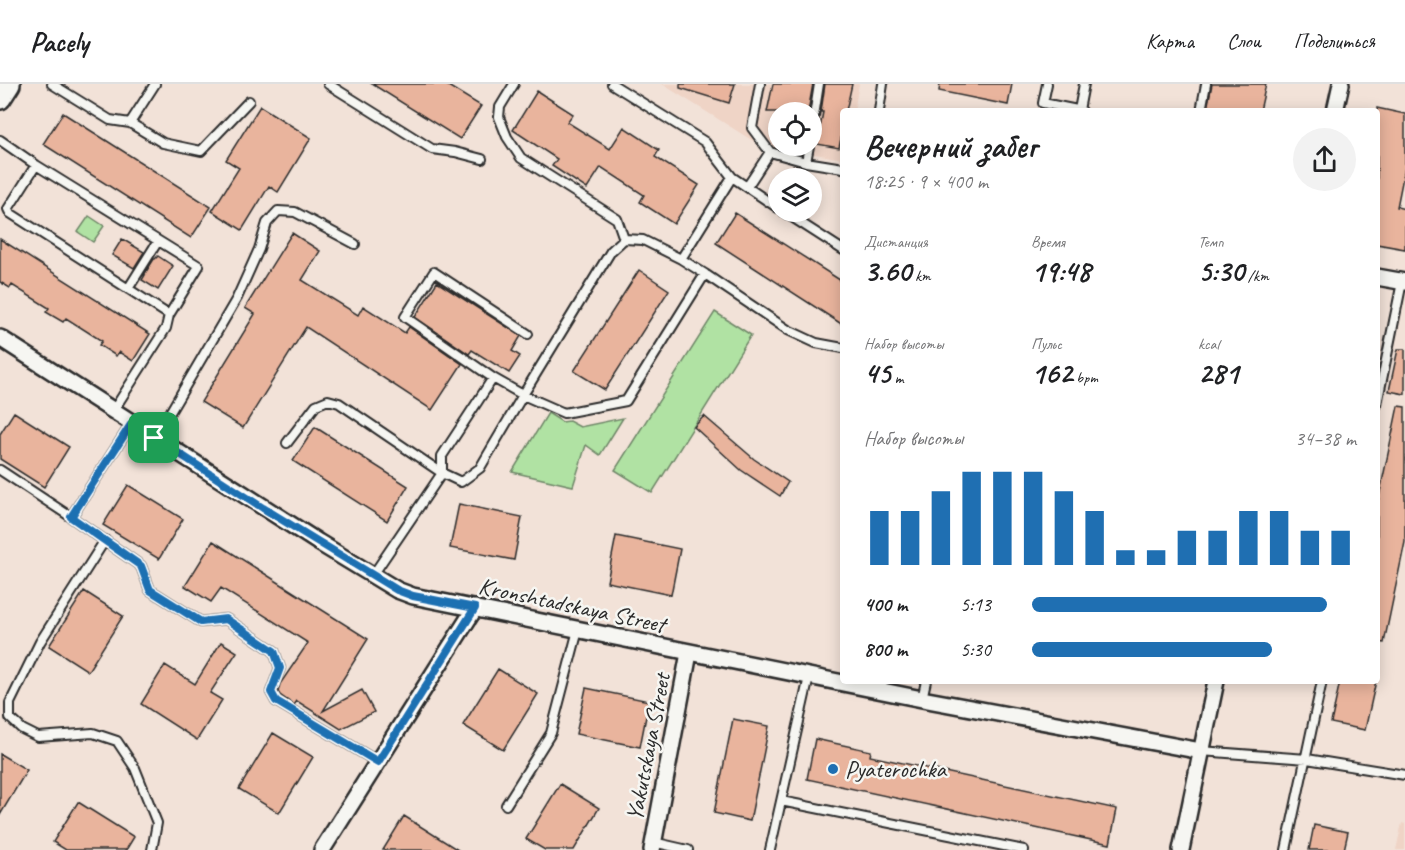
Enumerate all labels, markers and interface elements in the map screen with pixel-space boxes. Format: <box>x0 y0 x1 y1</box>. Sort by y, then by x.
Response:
text: Pacely <box>30 24 89 59</box>
text: Карта <box>1146 28 1194 54</box>
text: Слои <box>1227 28 1261 54</box>
text: Поделиться <box>1294 28 1375 54</box>
map controls <box>768 102 822 222</box>
button: locate <box>768 102 822 156</box>
text: Вечерний забег <box>864 125 1037 167</box>
button: share <box>1293 128 1356 191</box>
button: layers <box>768 168 822 222</box>
text: 18:25 · 9 × 400 m <box>864 169 988 194</box>
text: Дистанция <box>864 232 928 252</box>
text: Время <box>1031 232 1065 252</box>
text: Темп <box>1198 232 1224 252</box>
text: 3.60 <box>864 252 911 290</box>
text: 19:48 <box>1031 252 1091 290</box>
text: 5:30 <box>1198 252 1244 290</box>
text: km <box>911 266 931 286</box>
text: /km <box>1244 266 1269 286</box>
text: Набор высоты <box>864 334 943 354</box>
text: Пульс <box>1031 334 1062 354</box>
text: kcal <box>1198 334 1219 354</box>
text: 45 <box>864 354 891 392</box>
text: 162 <box>1031 354 1072 392</box>
text: 281 <box>1198 354 1239 392</box>
text: m <box>891 368 903 388</box>
text: bpm <box>1072 368 1098 388</box>
pin <box>128 412 179 463</box>
icon: arrive <box>137 421 170 454</box>
text: Набор высоты <box>864 426 963 451</box>
text: 34–38 m <box>1295 426 1356 451</box>
street label: Kronshtadskaya Street <box>476 571 671 640</box>
text: 400 m <box>864 592 907 617</box>
text: 5:13 <box>960 592 991 617</box>
text: 800 m <box>864 637 907 662</box>
text: 5:30 <box>960 637 991 662</box>
street label: Yakutskaya Street <box>619 669 677 823</box>
place label: Pyaterochka <box>845 754 948 784</box>
marker: Pyaterochka <box>826 762 840 776</box>

